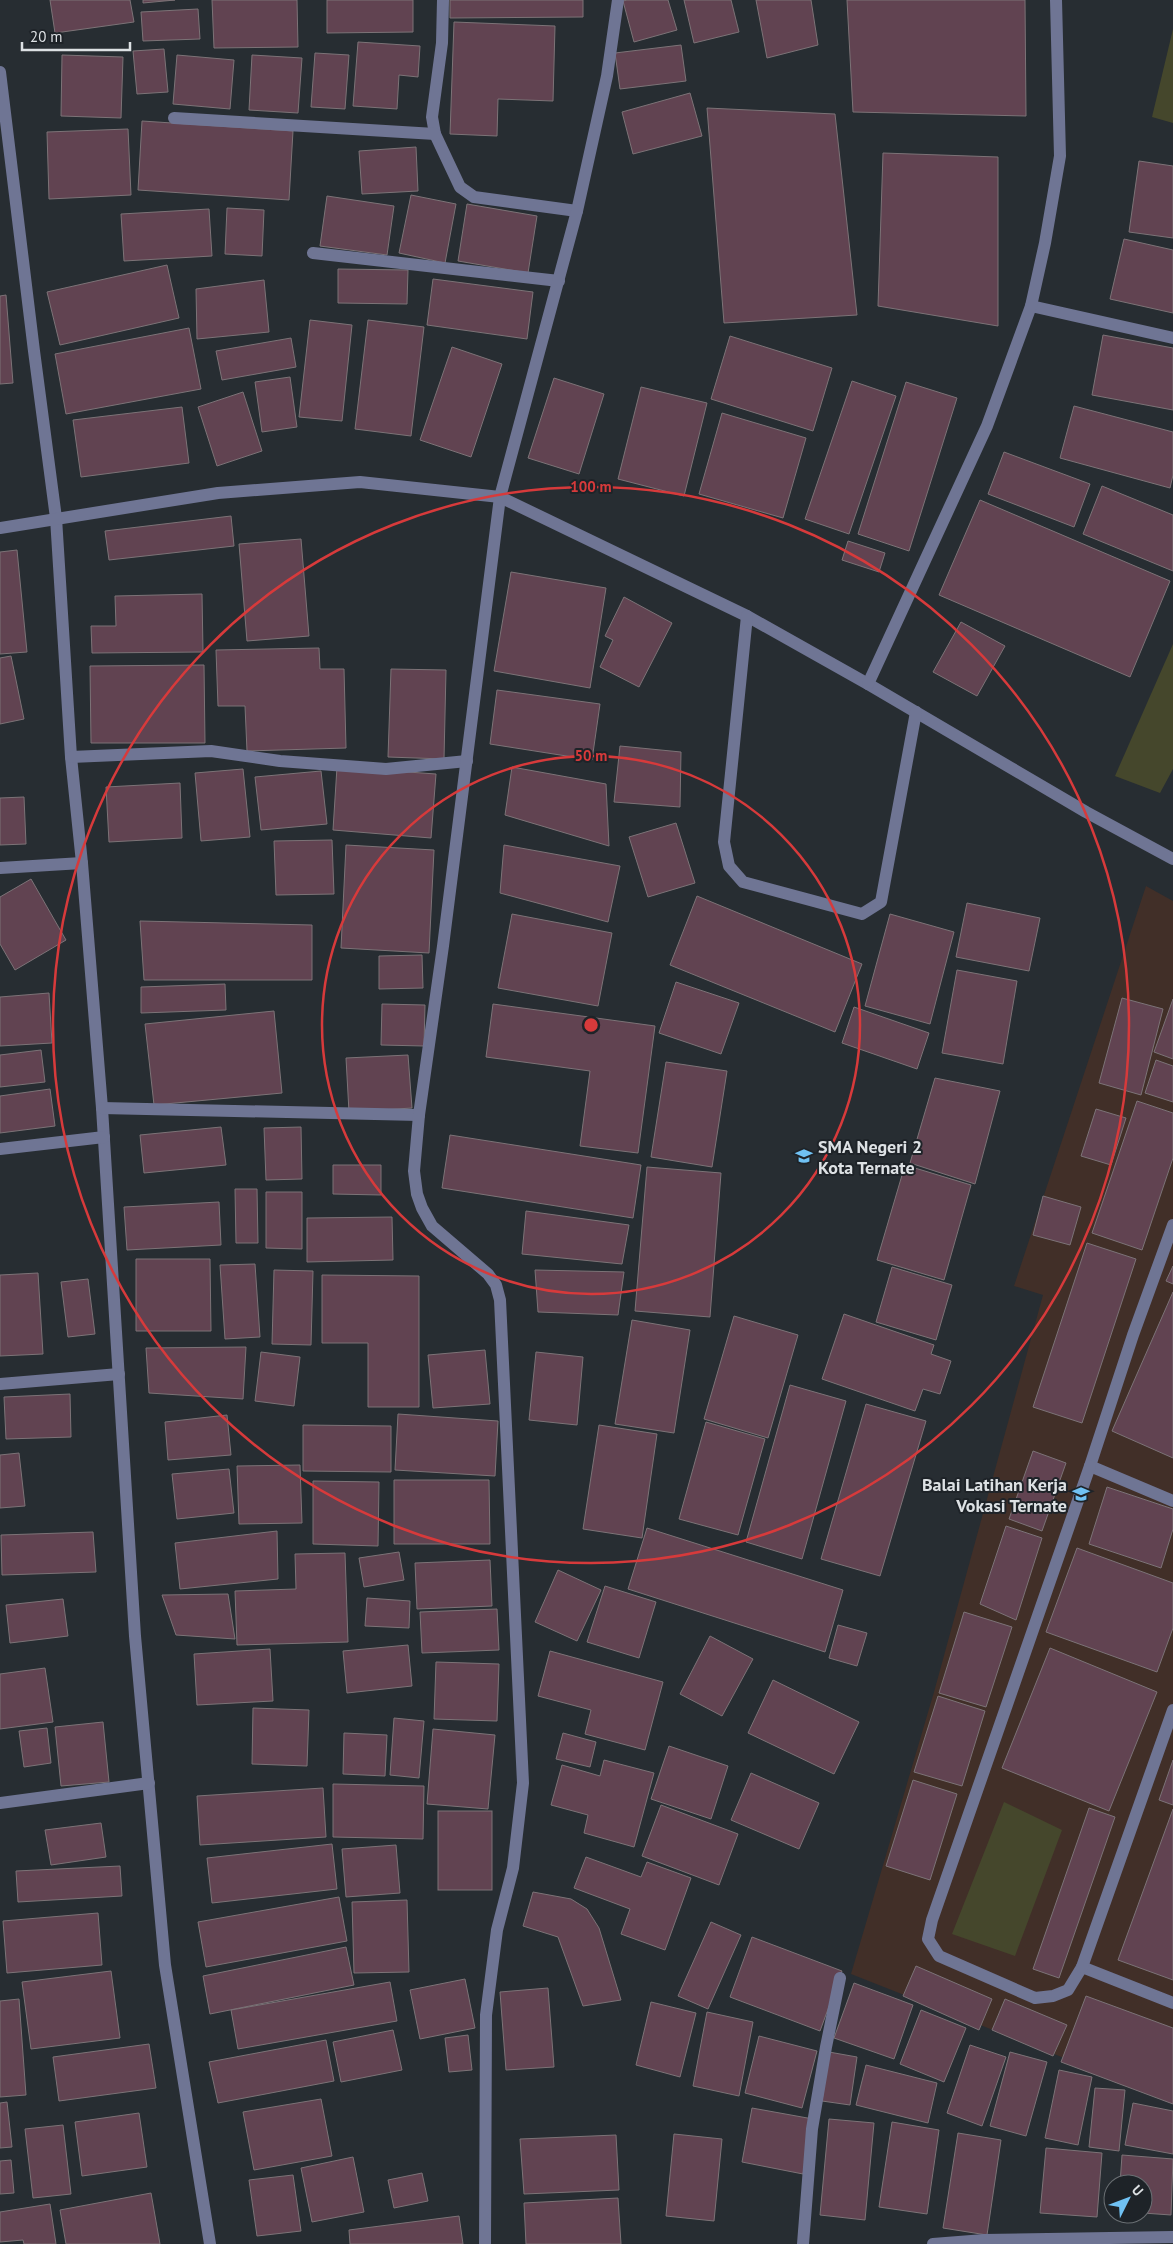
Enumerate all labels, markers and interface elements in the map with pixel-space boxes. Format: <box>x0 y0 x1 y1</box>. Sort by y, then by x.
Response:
scale bar <box>22 20 130 52</box>
text: 20 m <box>30 27 63 46</box>
text: 100 m <box>570 477 612 496</box>
text: 50 m <box>575 746 607 765</box>
centre of rings <box>582 1016 600 1034</box>
place label: SMA Negeri 2 Kota Ternate <box>818 1135 922 1179</box>
school or university icon: SMA Negeri 2 Kota Ternate <box>794 1146 814 1166</box>
place label: Balai Latihan Kerja Vokasi Ternate <box>922 1473 1067 1517</box>
school or university icon: Balai Latihan Kerja Vokasi Ternate <box>1071 1484 1091 1504</box>
north arrow <box>1103 2174 1153 2224</box>
text: U <box>1128 2181 1147 2200</box>

